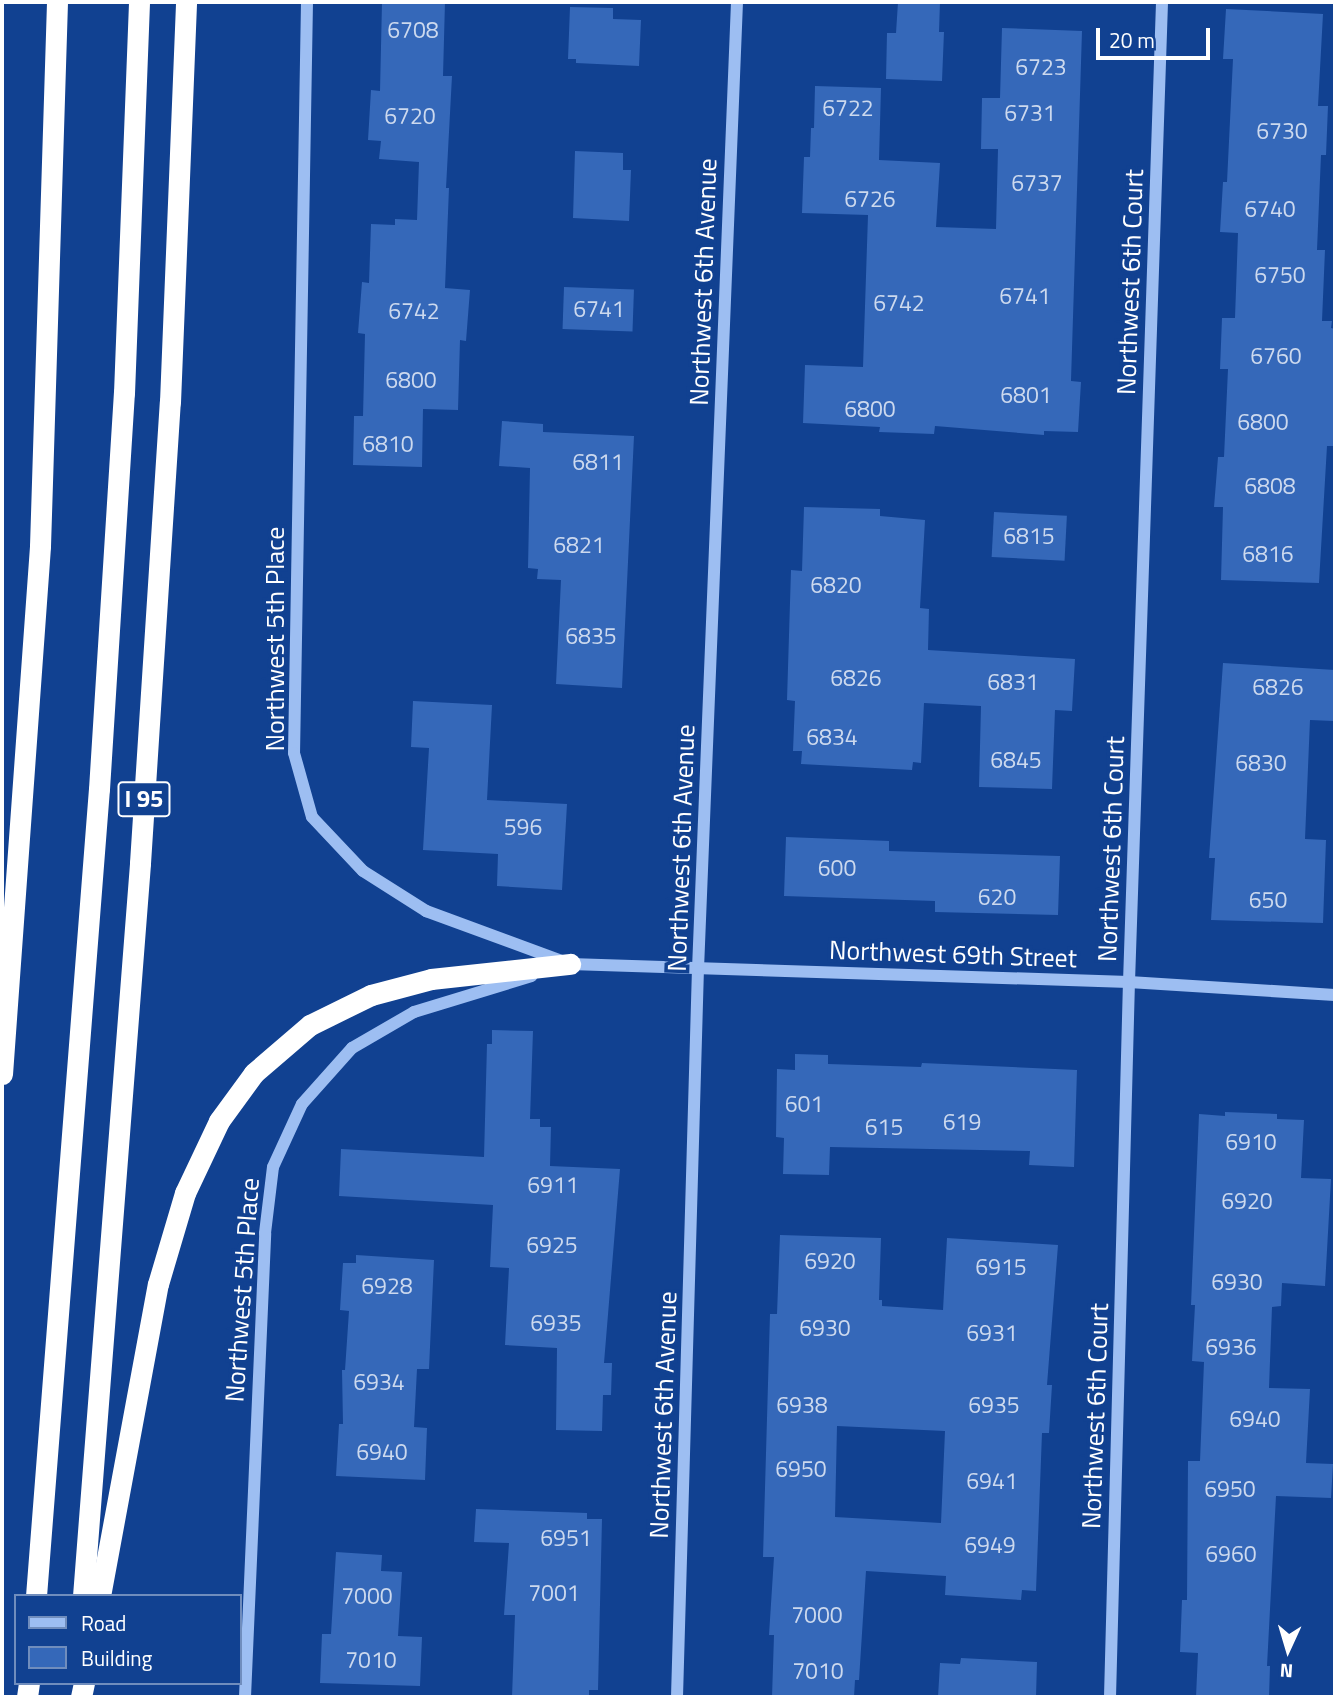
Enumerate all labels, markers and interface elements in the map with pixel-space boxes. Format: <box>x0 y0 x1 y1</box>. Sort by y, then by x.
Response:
scale bar <box>1099 14 1213 58</box>
house number: 6708 <box>387 16 439 44</box>
text: 20 m <box>1109 24 1155 56</box>
house number: 6723 <box>1015 53 1067 81</box>
house number: 6722 <box>822 94 874 122</box>
house number: 6731 <box>1004 99 1056 127</box>
house number: 6720 <box>384 102 436 130</box>
house number: 6730 <box>1256 117 1308 145</box>
street label: Northwest 6th Avenue <box>683 158 723 406</box>
house number: 6737 <box>1011 169 1063 197</box>
street label: Northwest 6th Court <box>1110 169 1150 395</box>
house number: 6726 <box>844 185 896 213</box>
house number: 6740 <box>1244 195 1296 223</box>
house number: 6750 <box>1254 261 1306 289</box>
house number: 6741 <box>999 282 1051 310</box>
house number: 6742 <box>873 289 925 317</box>
house number: 6741 <box>573 295 625 323</box>
house number: 6742 <box>388 297 440 325</box>
house number: 6760 <box>1250 342 1302 370</box>
house number: 6800 <box>385 366 437 394</box>
house number: 6801 <box>1000 381 1052 409</box>
house number: 6800 <box>844 395 896 423</box>
house number: 6800 <box>1237 408 1289 436</box>
house number: 6810 <box>362 430 414 458</box>
house number: 6811 <box>572 448 624 476</box>
house number: 6808 <box>1244 472 1296 500</box>
house number: 6815 <box>1003 522 1055 550</box>
street label: Northwest 5th Place <box>259 526 291 752</box>
house number: 6821 <box>553 531 605 559</box>
house number: 6816 <box>1242 540 1294 568</box>
house number: 6820 <box>810 571 862 599</box>
house number: 6835 <box>565 622 617 650</box>
house number: 6826 <box>830 664 882 692</box>
house number: 6831 <box>987 668 1039 696</box>
house number: 6826 <box>1252 673 1304 701</box>
house number: 6834 <box>806 723 858 751</box>
street label: Northwest 6th Avenue <box>661 724 701 972</box>
street label: Northwest 6th Court <box>1091 736 1131 962</box>
house number: 6845 <box>990 746 1042 774</box>
house number: 6830 <box>1235 749 1287 777</box>
road number: I 95 <box>116 778 172 820</box>
house number: 596 <box>504 813 542 841</box>
house number: 600 <box>818 854 856 882</box>
house number: 620 <box>978 883 1016 911</box>
house number: 650 <box>1249 886 1287 914</box>
street label: Northwest 69th Street <box>829 934 1077 974</box>
house number: 601 <box>785 1090 823 1118</box>
house number: 619 <box>943 1108 981 1136</box>
house number: 615 <box>865 1113 903 1141</box>
house number: 6910 <box>1225 1128 1277 1156</box>
house number: 6911 <box>527 1171 579 1199</box>
street label: Northwest 5th Place <box>219 1177 265 1403</box>
house number: 6920 <box>1221 1187 1273 1215</box>
house number: 6925 <box>526 1231 578 1259</box>
house number: 6920 <box>804 1247 856 1275</box>
house number: 6915 <box>975 1253 1027 1281</box>
house number: 6930 <box>1211 1268 1263 1296</box>
house number: 6928 <box>361 1272 413 1300</box>
street label: Northwest 6th Avenue <box>643 1291 683 1539</box>
street label: Northwest 6th Court <box>1075 1303 1115 1529</box>
house number: 6935 <box>530 1309 582 1337</box>
house number: 6930 <box>799 1314 851 1342</box>
house number: 6931 <box>966 1319 1018 1347</box>
house number: 6936 <box>1205 1333 1257 1361</box>
house number: 6934 <box>353 1368 405 1396</box>
house number: 6938 <box>776 1391 828 1419</box>
house number: 6935 <box>968 1391 1020 1419</box>
house number: 6940 <box>1229 1405 1281 1433</box>
house number: 6940 <box>356 1438 408 1466</box>
house number: 6950 <box>775 1455 827 1483</box>
house number: 6941 <box>966 1467 1018 1495</box>
house number: 6950 <box>1204 1475 1256 1503</box>
house number: 6951 <box>540 1524 592 1552</box>
house number: 6949 <box>964 1531 1016 1559</box>
house number: 6960 <box>1205 1540 1257 1568</box>
house number: 7001 <box>528 1579 580 1607</box>
house number: 7000 <box>341 1582 393 1610</box>
legend <box>14 1594 242 1685</box>
house number: 7000 <box>791 1601 843 1629</box>
text: Road <box>81 1607 126 1639</box>
north arrow <box>1253 1615 1323 1685</box>
text: Building <box>81 1642 152 1674</box>
house number: 7010 <box>345 1646 397 1674</box>
house number: 7010 <box>792 1657 844 1685</box>
text: N <box>1279 1657 1294 1686</box>

